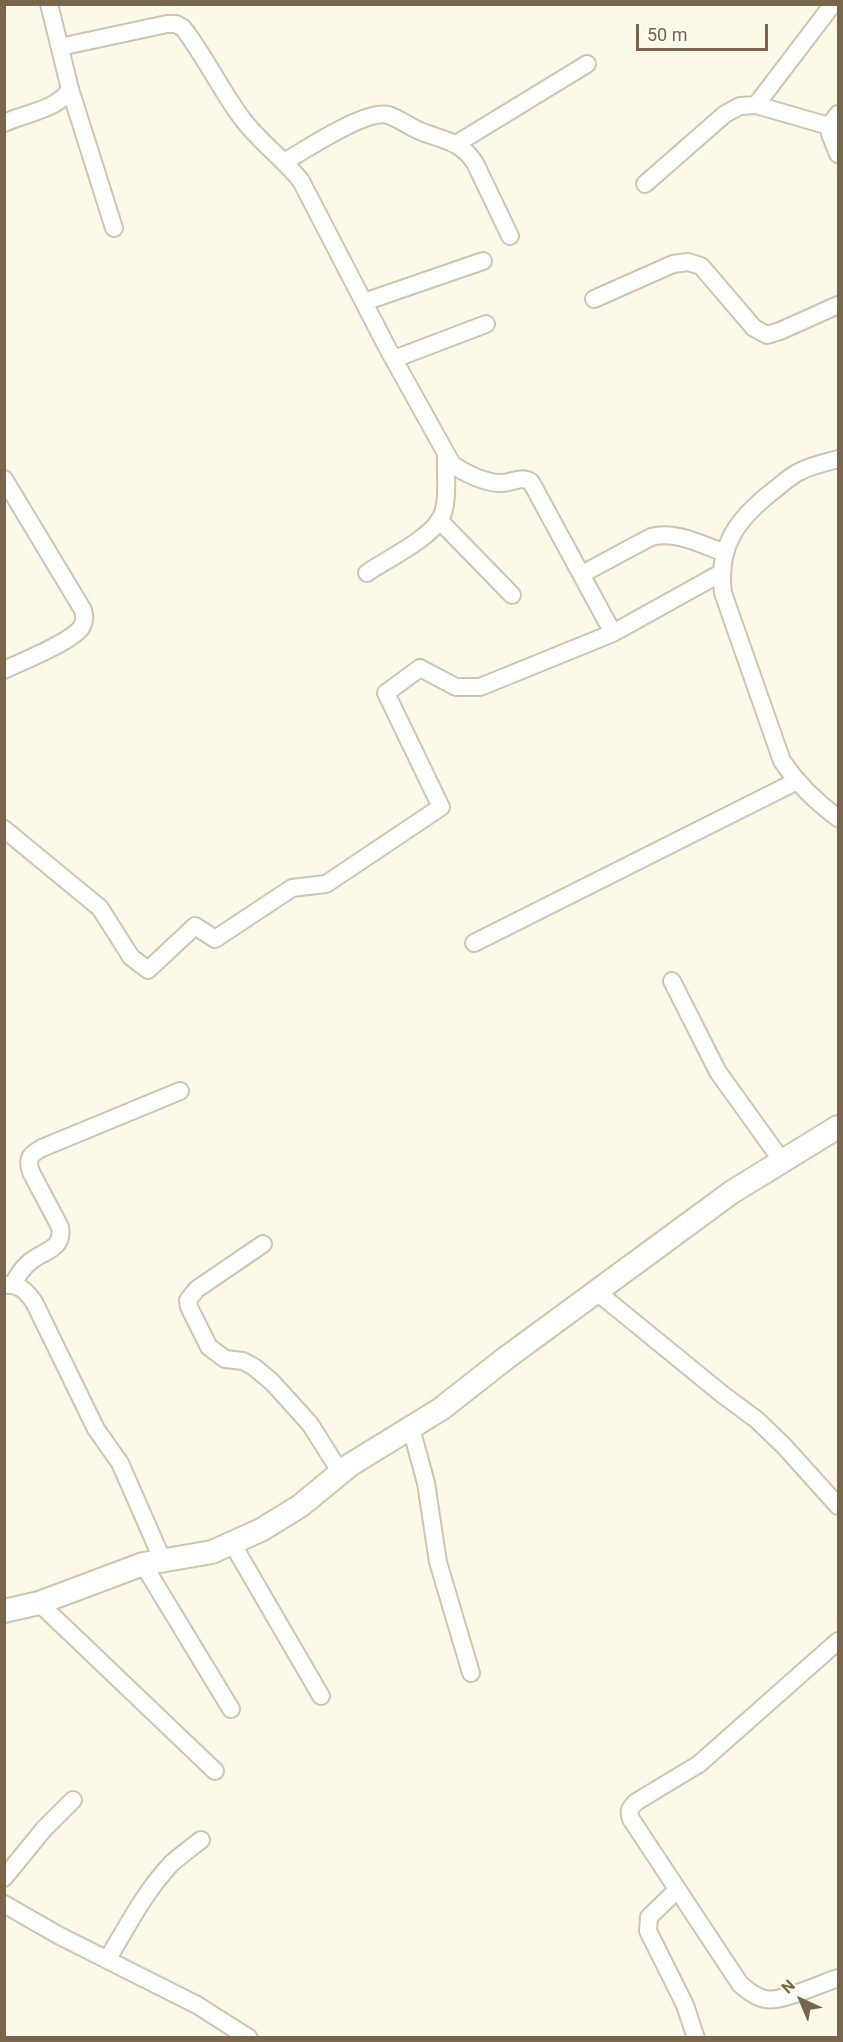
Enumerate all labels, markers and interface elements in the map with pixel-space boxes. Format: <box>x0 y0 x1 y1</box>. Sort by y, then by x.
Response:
scale bar <box>639 12 771 50</box>
text: 50 m <box>647 24 687 45</box>
north arrow <box>771 1970 831 2030</box>
text: N <box>777 1976 799 1997</box>

